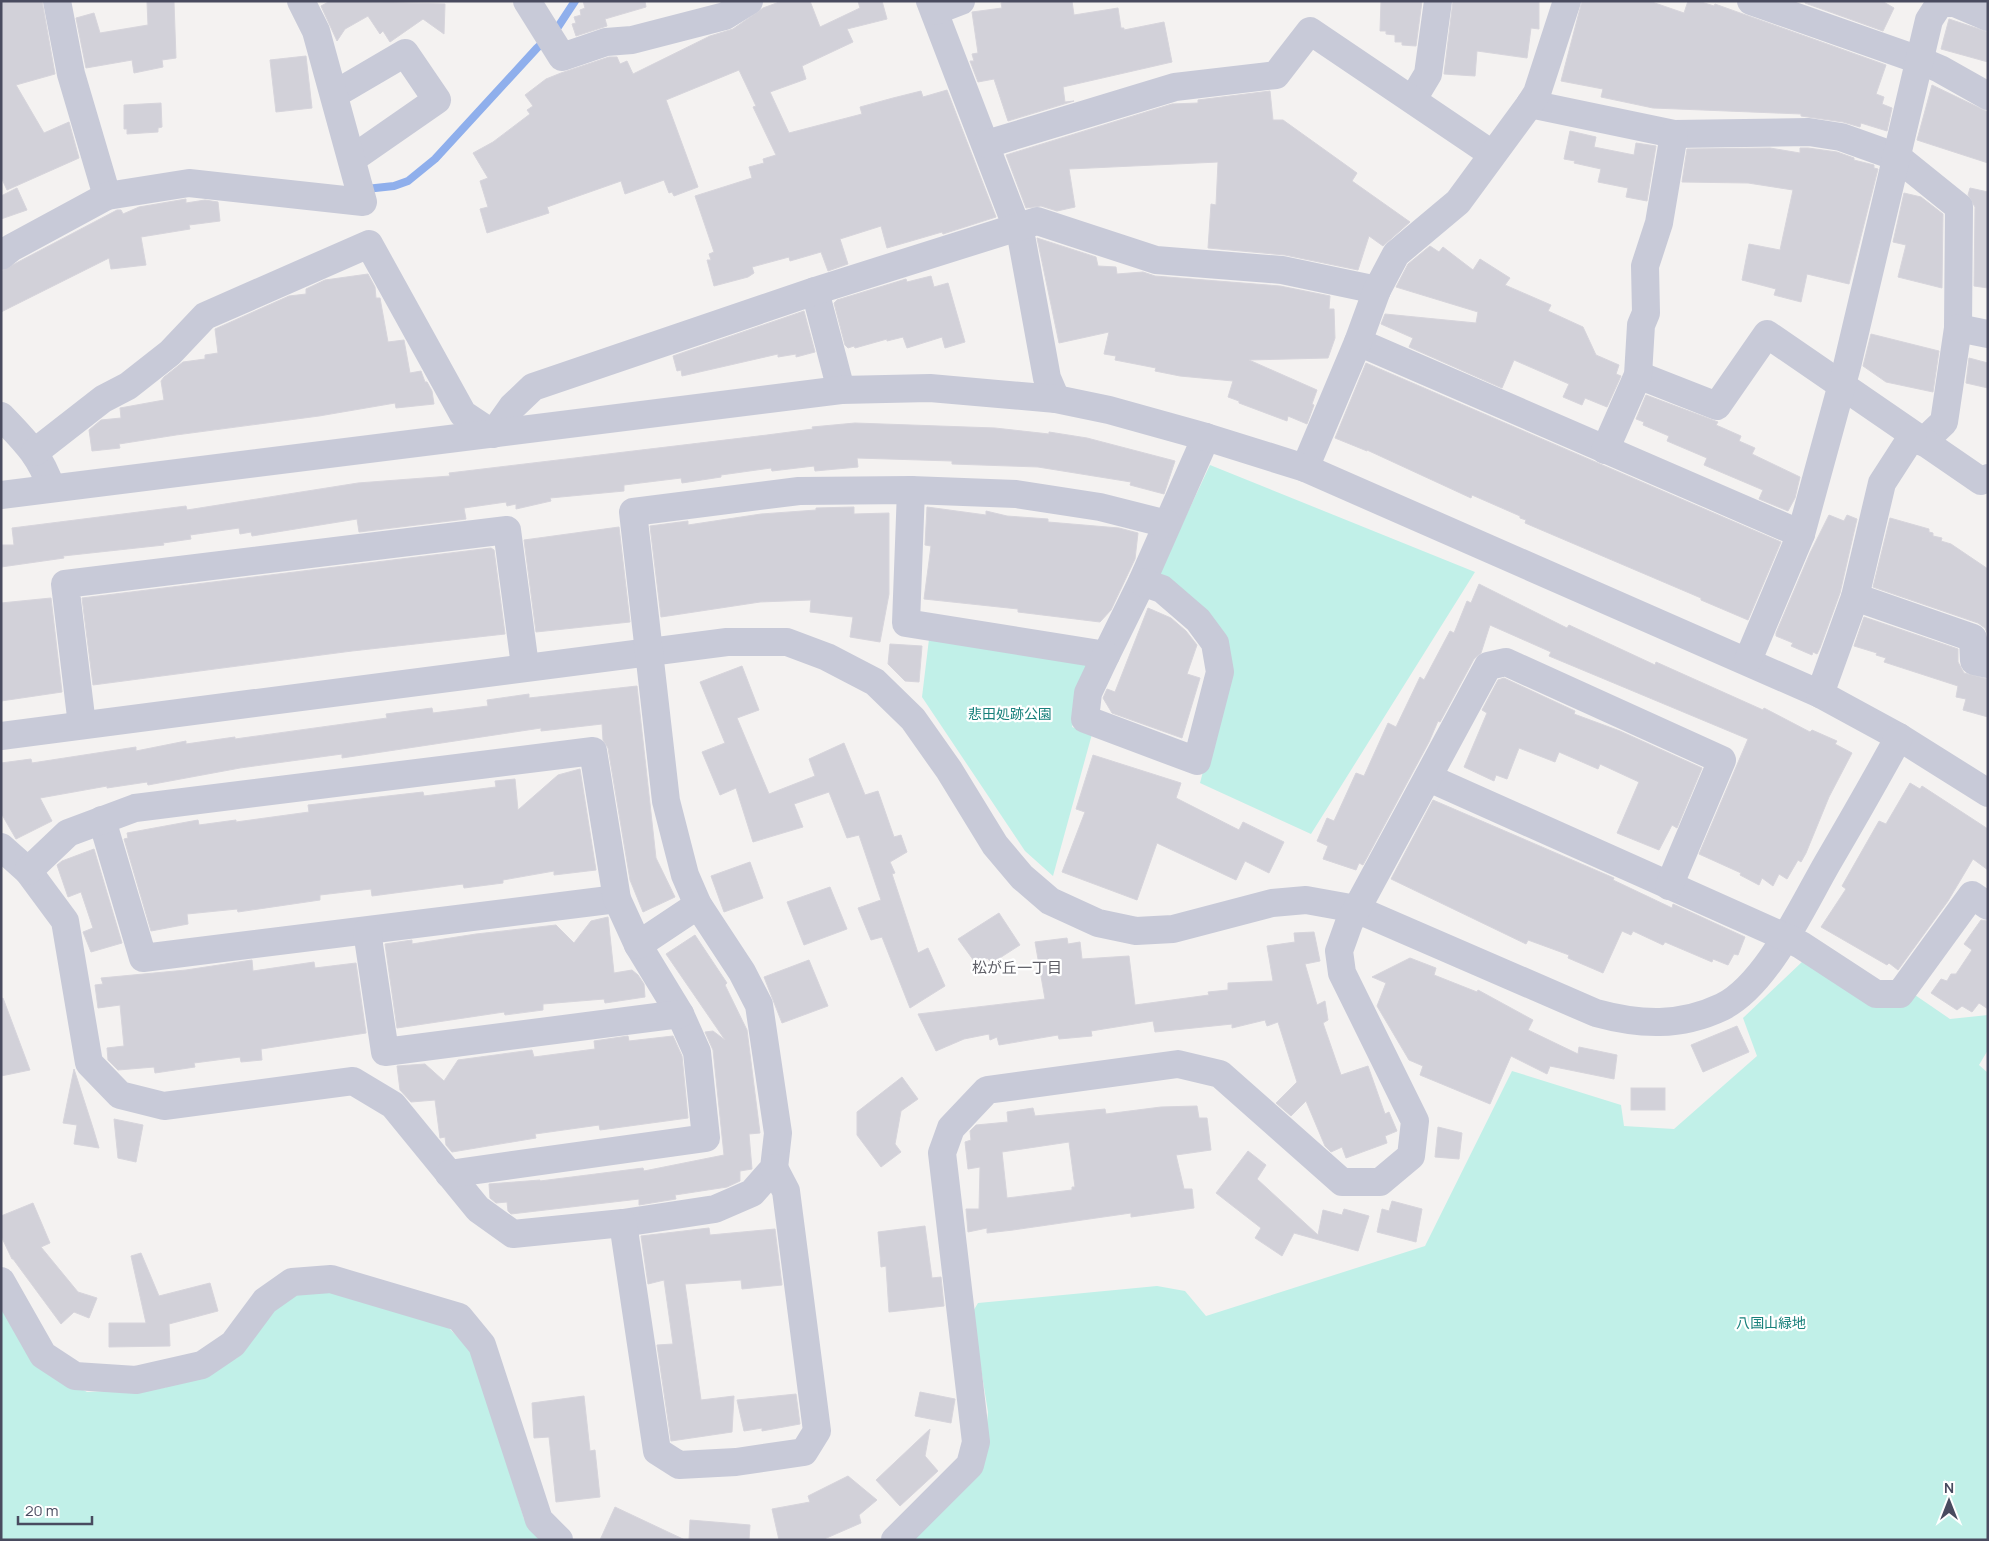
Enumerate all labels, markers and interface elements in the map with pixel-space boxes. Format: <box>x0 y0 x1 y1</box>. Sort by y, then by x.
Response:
park label: 悲田処跡公園 <box>968 704 1052 723</box>
district label: 松が丘一丁目 <box>972 957 1062 978</box>
park label: 八国山緑地 <box>1736 1313 1806 1332</box>
north arrow <box>1924 1476 1974 1526</box>
text: N <box>1944 1478 1954 1497</box>
scale bar <box>18 1494 91 1526</box>
text: 20 m <box>25 1500 58 1521</box>

